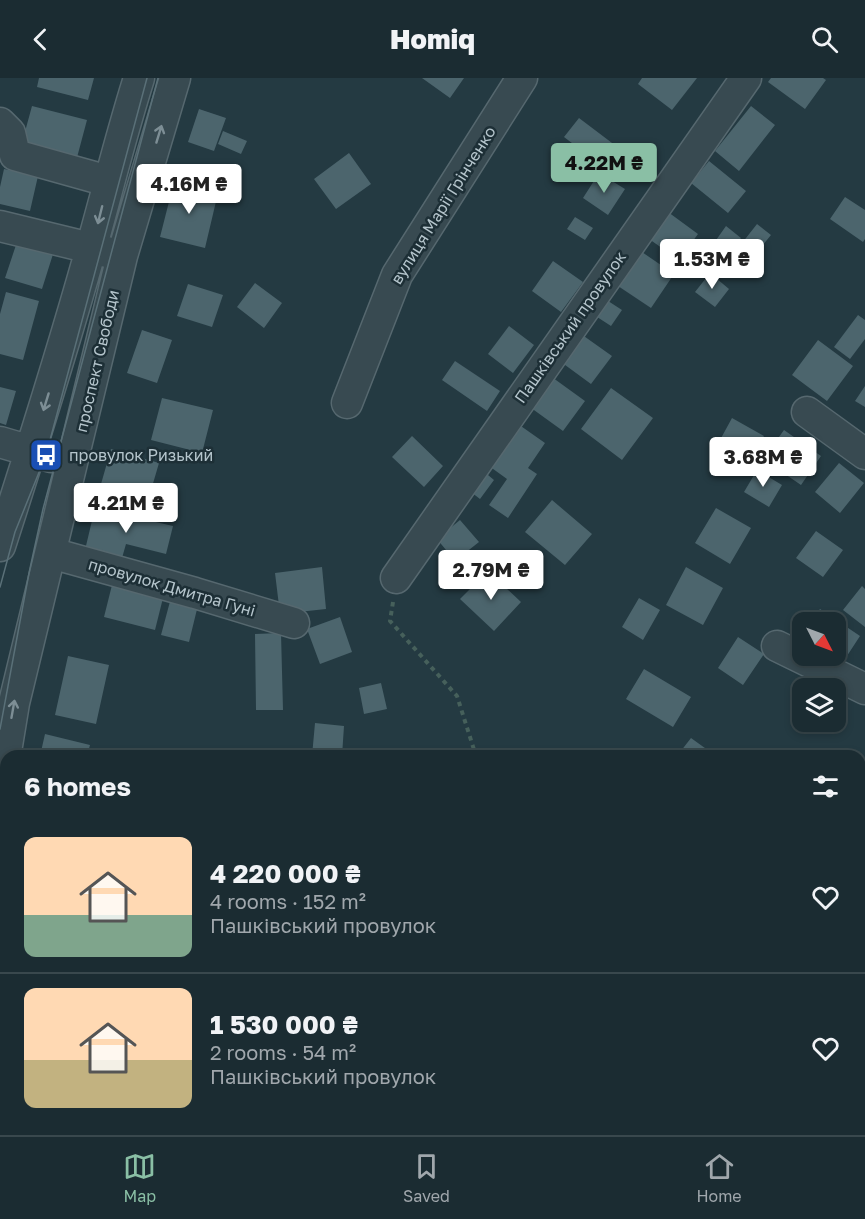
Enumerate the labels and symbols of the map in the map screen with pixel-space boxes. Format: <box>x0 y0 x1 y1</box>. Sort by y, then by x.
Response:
street label: вулиця Марії Грінченко <box>386 122 500 288</box>
one-way arrow <box>154 125 165 144</box>
pin: 4.22M ₴ <box>549 143 659 194</box>
pin: 4.16M ₴ <box>134 164 244 215</box>
one-way arrow <box>93 205 105 224</box>
pin: 1.53M ₴ <box>657 239 767 290</box>
street label: Пашківський провулок <box>510 247 630 407</box>
street label: проспект Свободи <box>71 288 123 434</box>
one-way arrow <box>40 392 51 411</box>
bus stop icon: провулок Ризький <box>28 437 64 473</box>
pin: 3.68M ₴ <box>708 437 818 488</box>
place label: провулок Ризький <box>69 445 213 465</box>
pin: 4.21M ₴ <box>71 483 181 534</box>
pin: 2.79M ₴ <box>436 550 546 601</box>
street label: провулок Дмитра Гуні <box>86 554 258 620</box>
north arrow <box>792 612 846 666</box>
one-way arrow <box>8 700 19 720</box>

